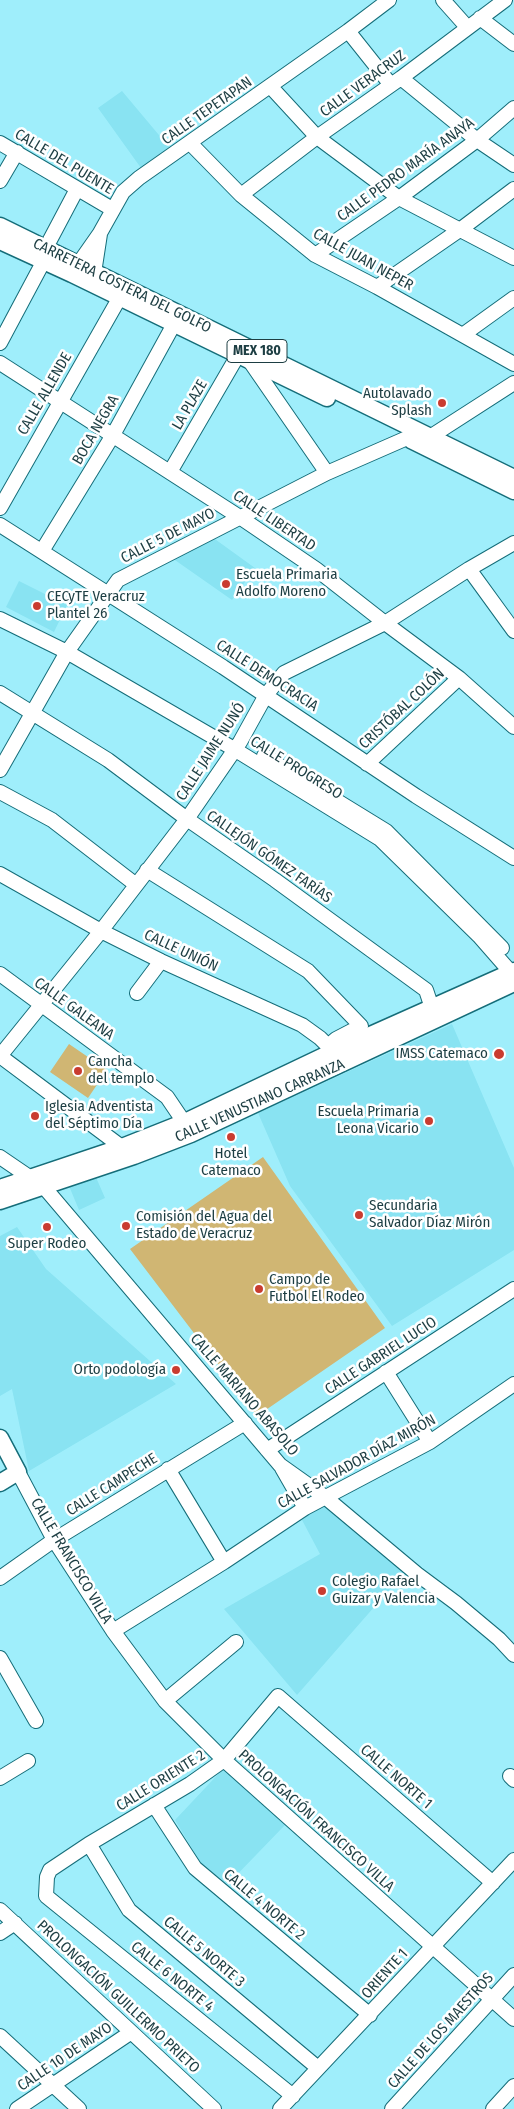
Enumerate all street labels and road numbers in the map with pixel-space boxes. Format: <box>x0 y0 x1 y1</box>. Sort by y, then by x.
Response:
street label: CALLE VERACRUZ <box>317 47 409 121</box>
street label: CALLE TEPETAPAN <box>158 73 256 149</box>
street label: CALLE PEDRO MARÍA ANAYA <box>334 114 478 226</box>
street label: CALLE DEL PUENTE <box>11 125 117 199</box>
street label: CALLE JUAN NEPER <box>310 225 416 295</box>
street label: CARRETERA COSTERA DEL GOLFO <box>30 235 214 337</box>
road number: MEX 180 <box>227 340 287 362</box>
street label: CALLE ALLENDE <box>14 349 76 439</box>
street label: LA PLAZE <box>169 377 211 433</box>
street label: BOCA NEGRA <box>69 392 123 468</box>
street label: CALLE LIBERTAD <box>229 487 319 555</box>
street label: CALLE 5 DE MAYO <box>118 505 218 567</box>
street label: CALLE DEMOCRACIA <box>213 636 321 716</box>
street label: CRISTÓBAL COLÓN <box>356 665 448 753</box>
street label: CALLE JAIME NUNÓ <box>173 700 249 804</box>
street label: CALLE PROGRESO <box>247 732 345 804</box>
street label: CALLEJÓN GÓMEZ FARÍAS <box>203 807 335 907</box>
street label: CALLE UNIÓN <box>141 926 221 976</box>
street label: CALLE GALEANA <box>31 974 117 1044</box>
street label: CALLE VENUSTIANO CARRANZA <box>172 1055 348 1147</box>
street label: CALLE GABRIEL LUCIO <box>322 1313 440 1399</box>
street label: CALLE MARIANO ABASOLO <box>186 1330 302 1460</box>
street label: CALLE SALVADOR DÍAZ MIRÓN <box>275 1411 439 1513</box>
street label: CALLE CAMPECHE <box>63 1450 161 1520</box>
street label: CALLE FRANCISCO VILLA <box>26 1495 116 1627</box>
street label: CALLE NORTE 1 <box>356 1741 436 1813</box>
street label: PROLONGACIÓN FRANCISCO VILLA <box>234 1746 398 1896</box>
street label: CALLE ORIENTE 2 <box>113 1747 209 1815</box>
street label: CALLE 4 NORTE 2 <box>220 1866 308 1944</box>
street label: CALLE 5 NORTE 3 <box>160 1913 248 1991</box>
street label: PROLONGACIÓN GUILLERMO PRIETO <box>33 1917 203 2077</box>
street label: CALLE 6 NORTE 4 <box>127 1938 217 2016</box>
street label: ORIENTE 1 <box>358 1945 412 2003</box>
street label: CALLE DE LOS MAESTROS <box>384 1969 498 2093</box>
street label: CALLE 10 DE MAYO <box>14 2019 116 2095</box>

